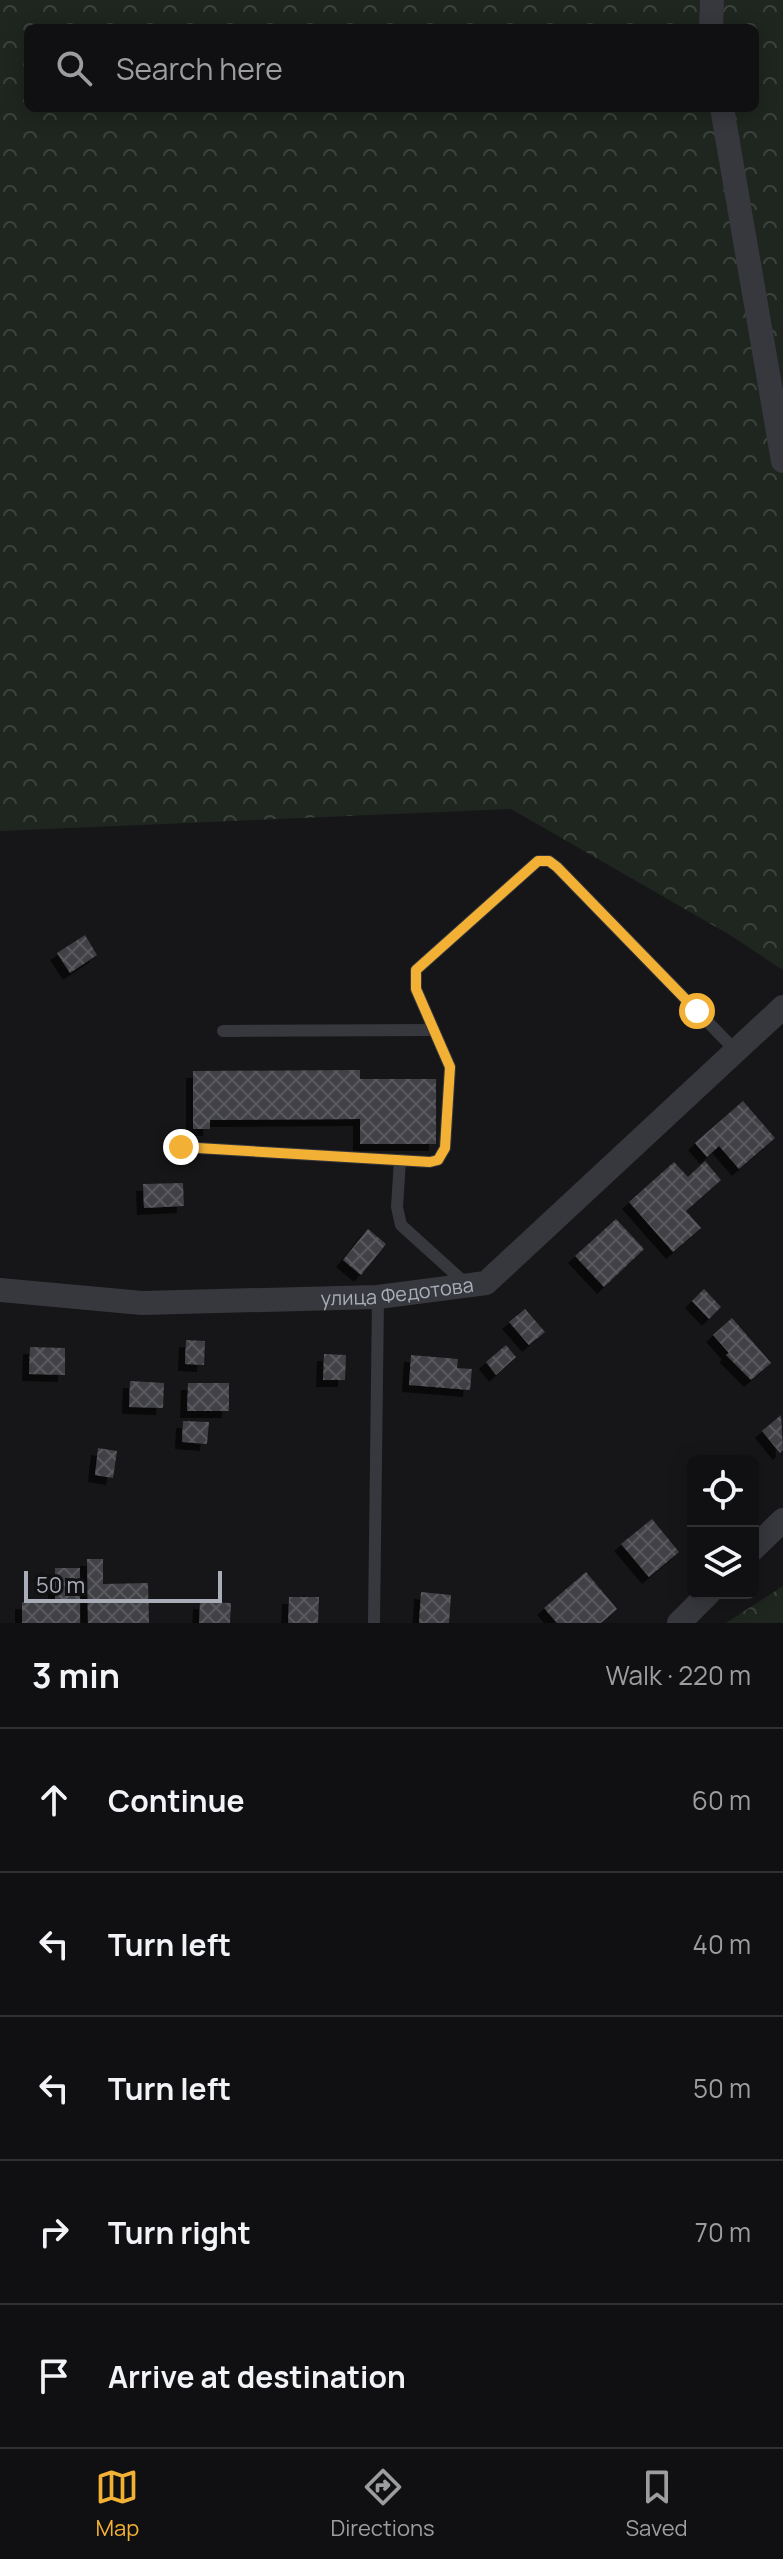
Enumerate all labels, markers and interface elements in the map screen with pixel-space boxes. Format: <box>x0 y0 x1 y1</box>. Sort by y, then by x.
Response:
search box <box>24 24 759 112</box>
icon: search <box>52 46 96 90</box>
text: Search here <box>116 48 283 89</box>
route start <box>679 993 715 1029</box>
route end <box>163 1129 199 1165</box>
street label: улица Федотова <box>320 1271 475 1311</box>
map controls <box>687 1455 759 1599</box>
button: locate <box>687 1455 759 1527</box>
button: layers <box>687 1527 759 1599</box>
scale bar <box>24 1567 222 1603</box>
text: 50 m <box>36 1570 85 1600</box>
text: 3 min <box>32 1652 120 1698</box>
text: Walk · 220 m <box>605 1657 751 1693</box>
icon: ahead <box>32 1778 76 1822</box>
text: Continue <box>108 1780 244 1821</box>
text: 60 m <box>692 1782 751 1818</box>
icon: left <box>32 1922 76 1966</box>
text: Turn left <box>108 1924 231 1965</box>
text: 40 m <box>693 1926 751 1962</box>
icon: left <box>32 2066 76 2110</box>
text: Turn left <box>108 2068 231 2109</box>
text: 50 m <box>693 2070 751 2106</box>
icon: right <box>32 2210 76 2254</box>
text: Turn right <box>108 2212 251 2253</box>
text: 70 m <box>695 2214 751 2250</box>
icon: arrive <box>32 2354 76 2398</box>
text: Arrive at destination <box>108 2356 406 2397</box>
tab: Map <box>95 2465 139 2543</box>
tab: Directions <box>330 2465 435 2543</box>
tab: Saved <box>626 2465 688 2543</box>

